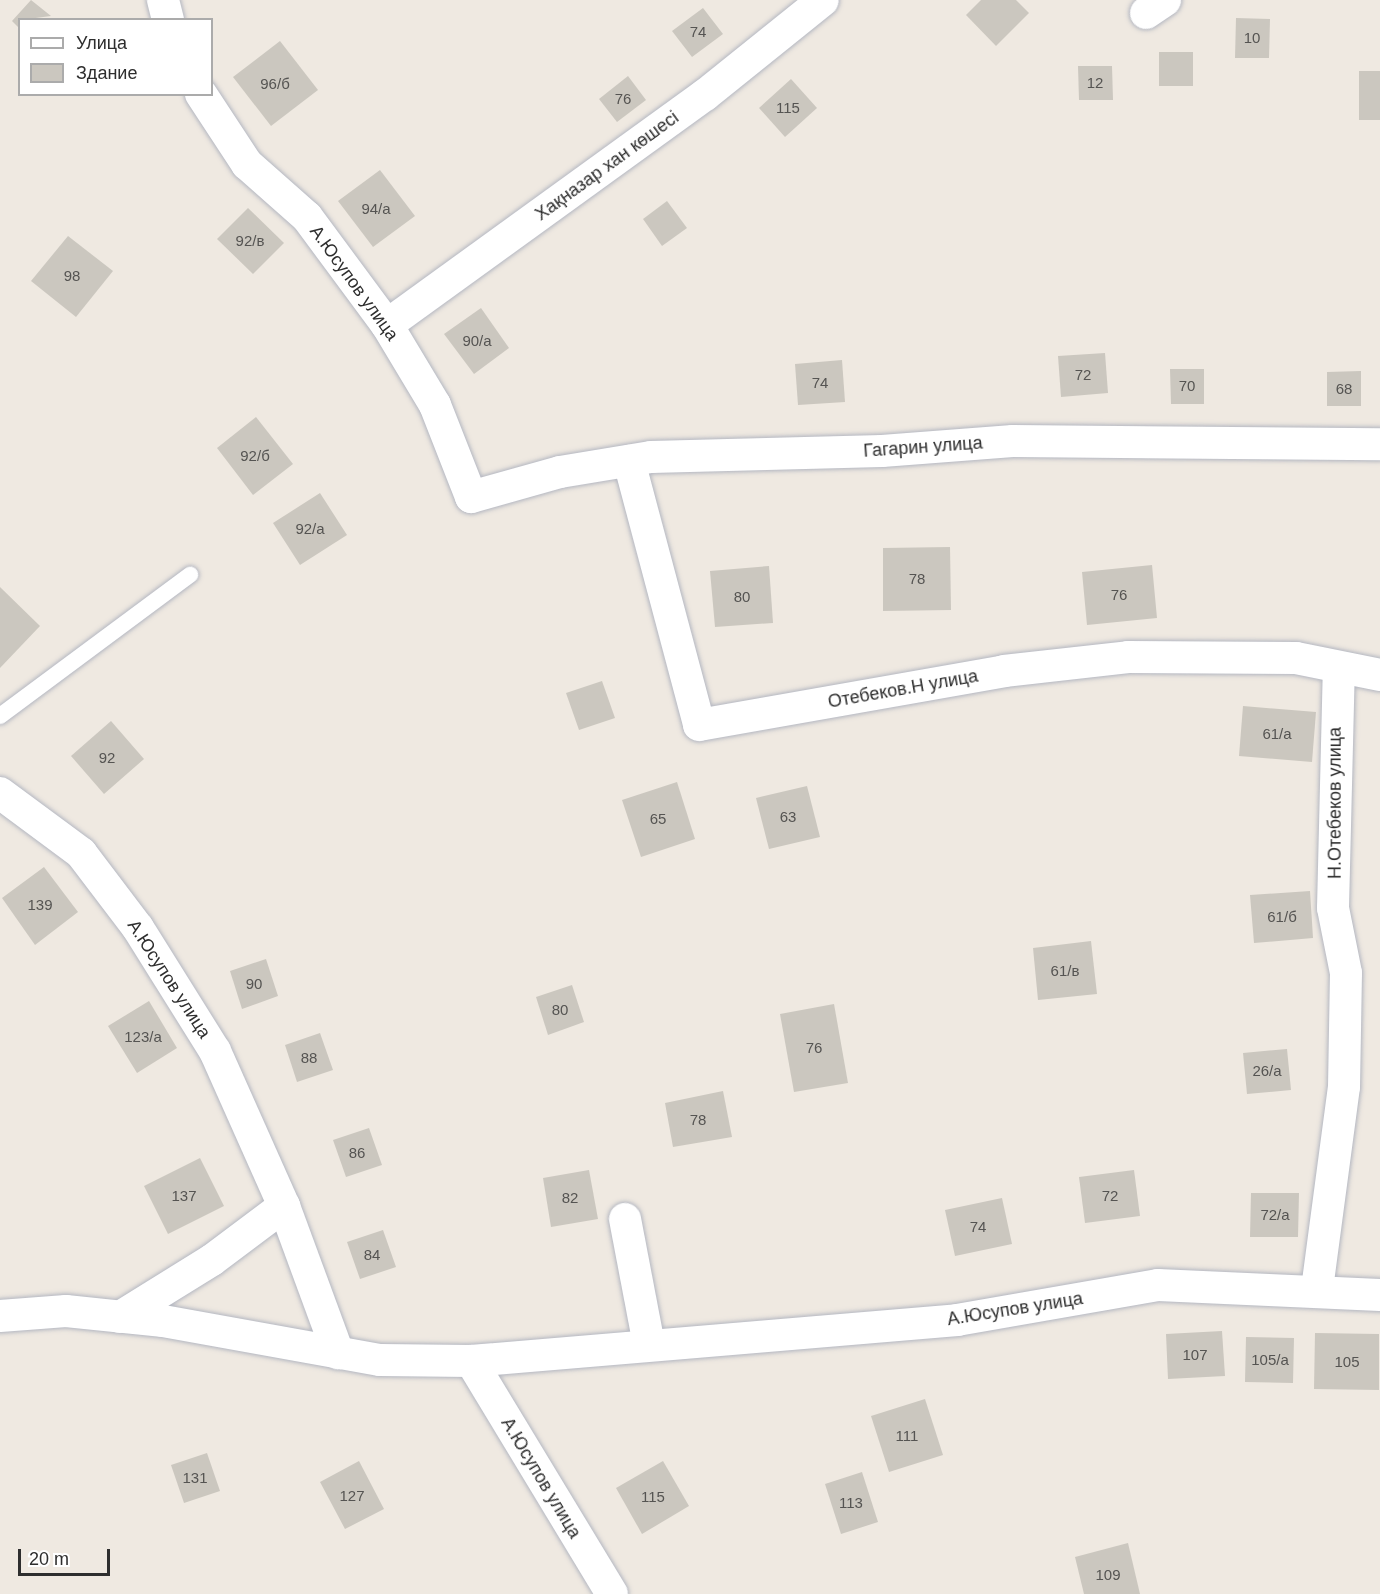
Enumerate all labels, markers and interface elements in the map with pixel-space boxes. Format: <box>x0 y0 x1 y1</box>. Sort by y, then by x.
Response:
legend <box>18 18 213 96</box>
house number: 74 <box>690 23 706 41</box>
house number: 10 <box>1244 29 1260 47</box>
text: Улица <box>76 33 127 53</box>
text: Здание <box>76 63 137 83</box>
house number: 12 <box>1087 74 1103 92</box>
house number: 96/б <box>260 75 290 93</box>
house number: 76 <box>615 90 631 108</box>
house number: 115 <box>776 99 800 117</box>
street label: Хақназар хан көшесі <box>531 107 683 225</box>
house number: 94/а <box>361 200 391 218</box>
street label: А.Юсупов улица <box>305 221 403 345</box>
house number: 92/в <box>236 232 264 250</box>
house number: 98 <box>64 267 80 285</box>
house number: 90/а <box>462 332 492 350</box>
house number: 72 <box>1075 366 1091 384</box>
house number: 74 <box>812 374 828 392</box>
house number: 70 <box>1179 377 1195 395</box>
house number: 68 <box>1336 380 1352 398</box>
street label: Гагарин улица <box>863 432 983 462</box>
house number: 92/б <box>240 447 270 465</box>
house number: 92/а <box>295 520 325 538</box>
house number: 78 <box>909 570 925 588</box>
house number: 76 <box>1111 586 1127 604</box>
house number: 80 <box>734 588 750 606</box>
street label: Отебеков.Н улица <box>826 665 980 713</box>
house number: 61/a <box>1262 725 1292 743</box>
street label: Н.Отебеков улица <box>1324 727 1346 879</box>
house number: 92 <box>99 749 115 767</box>
house number: 63 <box>780 808 796 826</box>
house number: 65 <box>650 810 666 828</box>
house number: 139 <box>27 896 53 914</box>
house number: 61/б <box>1267 908 1297 926</box>
street label: А.Юсупов улица <box>123 916 215 1042</box>
house number: 61/в <box>1051 962 1079 980</box>
house number: 90 <box>246 975 262 993</box>
house number: 80 <box>552 1001 568 1019</box>
house number: 123/а <box>124 1028 162 1046</box>
house number: 76 <box>806 1039 822 1057</box>
house number: 88 <box>301 1049 317 1067</box>
house number: 26/а <box>1252 1062 1282 1080</box>
house number: 78 <box>690 1111 706 1129</box>
house number: 86 <box>349 1144 365 1162</box>
house number: 137 <box>171 1187 197 1205</box>
house number: 72 <box>1102 1187 1118 1205</box>
house number: 82 <box>562 1189 578 1207</box>
house number: 72/а <box>1260 1206 1290 1224</box>
house number: 74 <box>970 1218 986 1236</box>
house number: 84 <box>364 1246 380 1264</box>
street label: А.Юсупов улица <box>946 1288 1084 1330</box>
house number: 107 <box>1182 1346 1208 1364</box>
house number: 105/а <box>1251 1351 1289 1369</box>
house number: 105 <box>1334 1353 1360 1371</box>
street label: А.Юсупов улица <box>496 1414 586 1542</box>
house number: 111 <box>896 1427 918 1445</box>
house number: 131 <box>182 1469 208 1487</box>
house number: 127 <box>339 1487 365 1505</box>
house number: 115 <box>641 1488 665 1506</box>
house number: 113 <box>839 1494 863 1512</box>
scale bar <box>21 1537 112 1575</box>
text: 20 m <box>29 1549 69 1569</box>
house number: 109 <box>1095 1566 1121 1584</box>

